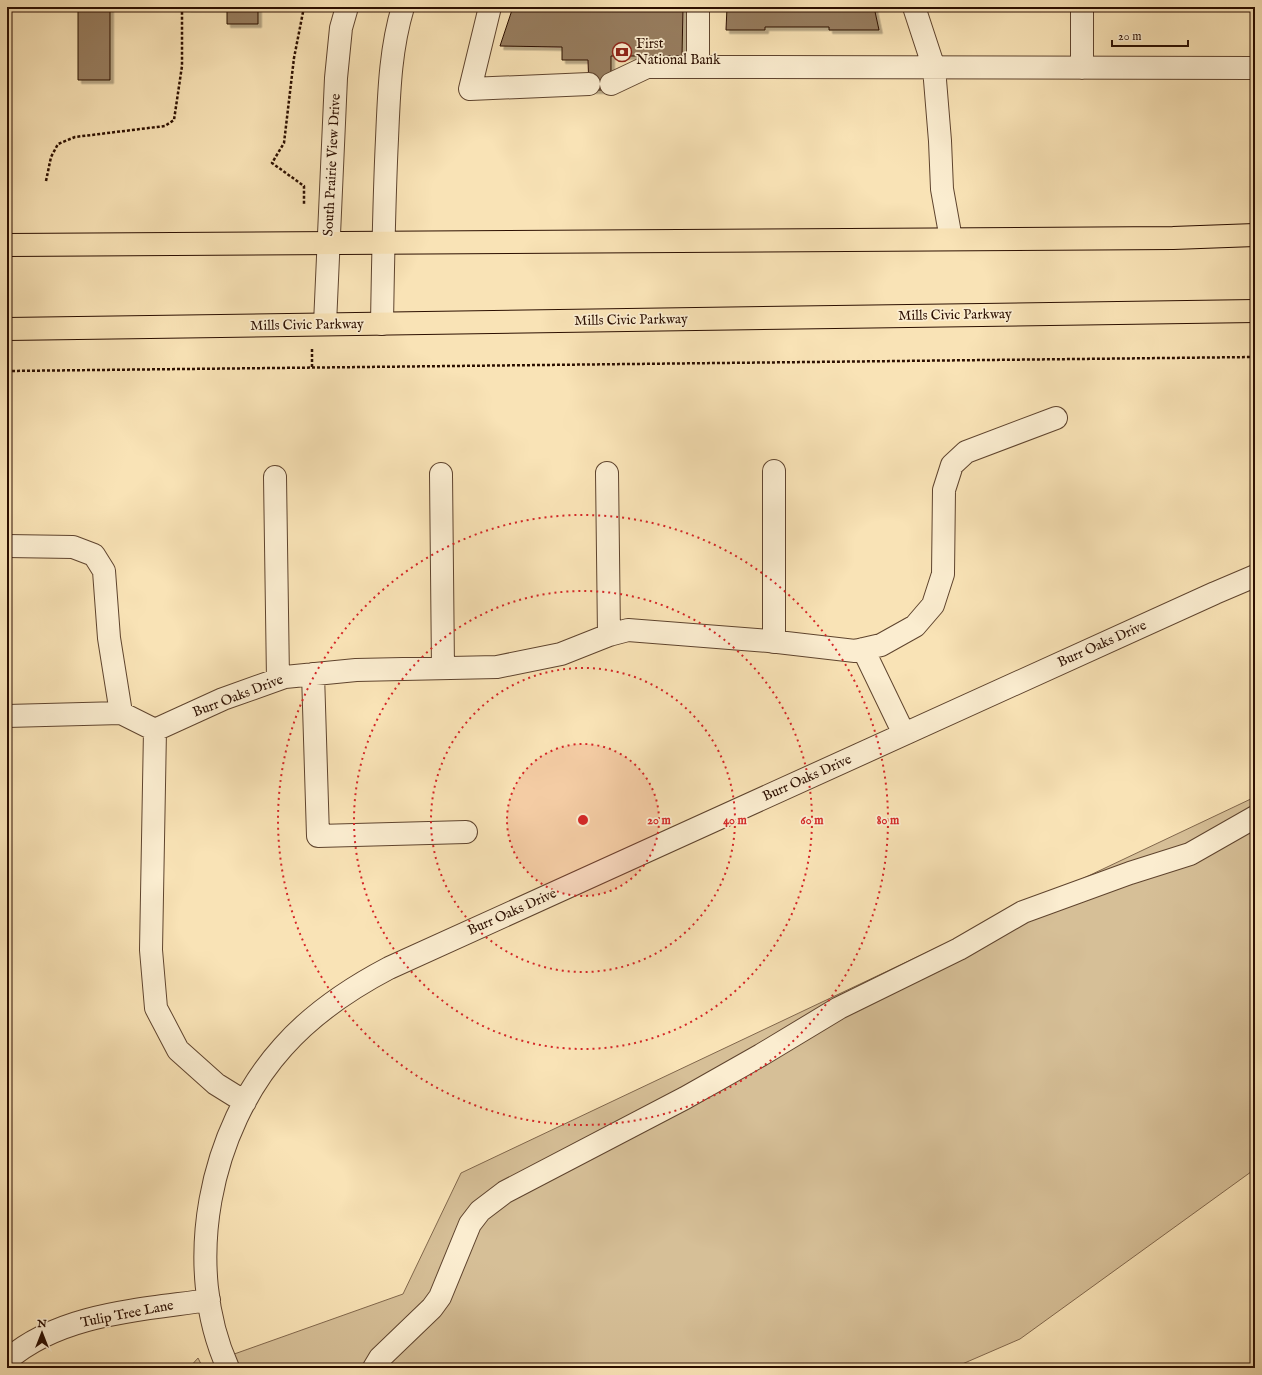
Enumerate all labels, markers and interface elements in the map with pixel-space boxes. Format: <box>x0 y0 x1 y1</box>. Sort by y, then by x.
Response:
scale bar <box>1112 22 1188 48</box>
text: 20 m <box>1118 29 1141 44</box>
place label: First National Bank <box>636 35 721 69</box>
bank icon: First National Bank <box>611 41 633 63</box>
street label: South Prairie View Drive <box>319 93 345 237</box>
street label: Mills Civic Parkway <box>898 305 1012 325</box>
street label: Mills Civic Parkway <box>574 310 688 330</box>
street label: Mills Civic Parkway <box>250 315 364 335</box>
street label: Burr Oaks Drive <box>1055 616 1150 672</box>
street label: Burr Oaks Drive <box>190 670 286 722</box>
street label: Burr Oaks Drive <box>760 750 855 806</box>
centre of rings <box>576 813 590 827</box>
text: 20 m <box>647 813 671 828</box>
text: 40 m <box>723 813 748 828</box>
text: 60 m <box>801 813 824 828</box>
text: 80 m <box>877 813 900 828</box>
street label: Burr Oaks Drive <box>465 884 560 940</box>
street label: Tulip Tree Lane <box>79 1296 176 1332</box>
north arrow <box>22 1313 62 1353</box>
text: N <box>36 1317 47 1331</box>

